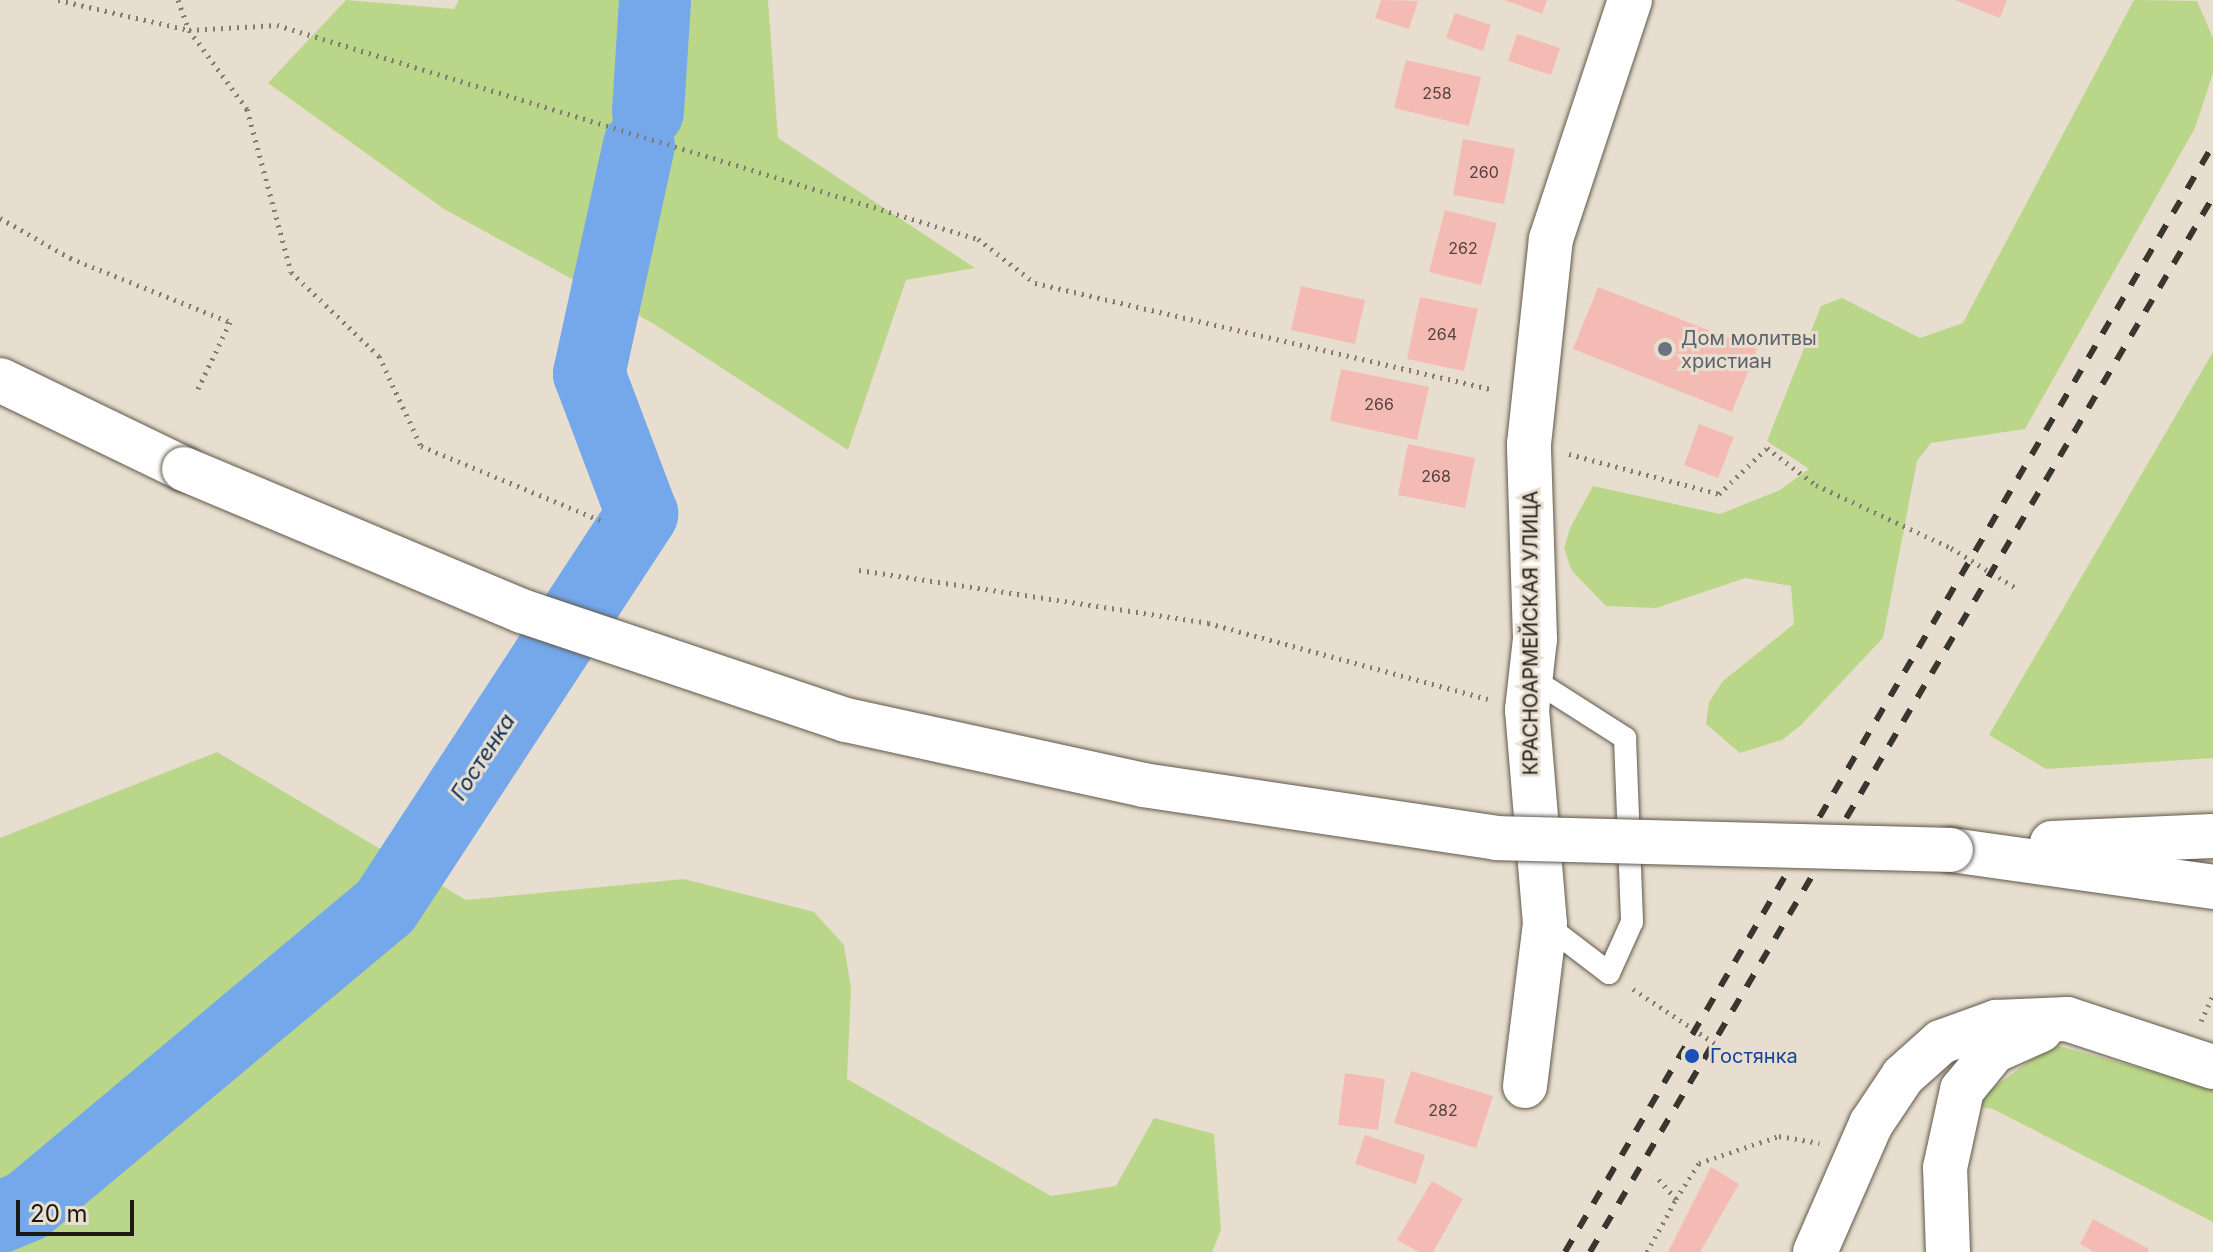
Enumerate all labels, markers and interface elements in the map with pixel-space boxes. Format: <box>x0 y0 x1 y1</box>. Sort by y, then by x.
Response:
house number: 258 <box>1422 83 1452 103</box>
house number: 260 <box>1469 162 1499 182</box>
house number: 262 <box>1448 238 1478 258</box>
house number: 264 <box>1427 324 1457 344</box>
place label: Дом молитвы христиан <box>1681 326 1817 373</box>
marker: Дом молитвы христиан <box>1656 340 1674 358</box>
house number: 266 <box>1364 394 1394 414</box>
house number: 268 <box>1421 466 1451 486</box>
street label: КРАСНОАРМЕЙСКАЯ УЛИЦА <box>1519 491 1543 775</box>
water label: Гостенка <box>445 709 521 805</box>
place label: Гостянка <box>1710 1044 1798 1068</box>
marker: Гостянка <box>1681 1045 1703 1067</box>
house number: 282 <box>1428 1100 1458 1120</box>
scale bar <box>20 1184 138 1234</box>
text: 20 m <box>30 1199 88 1228</box>

